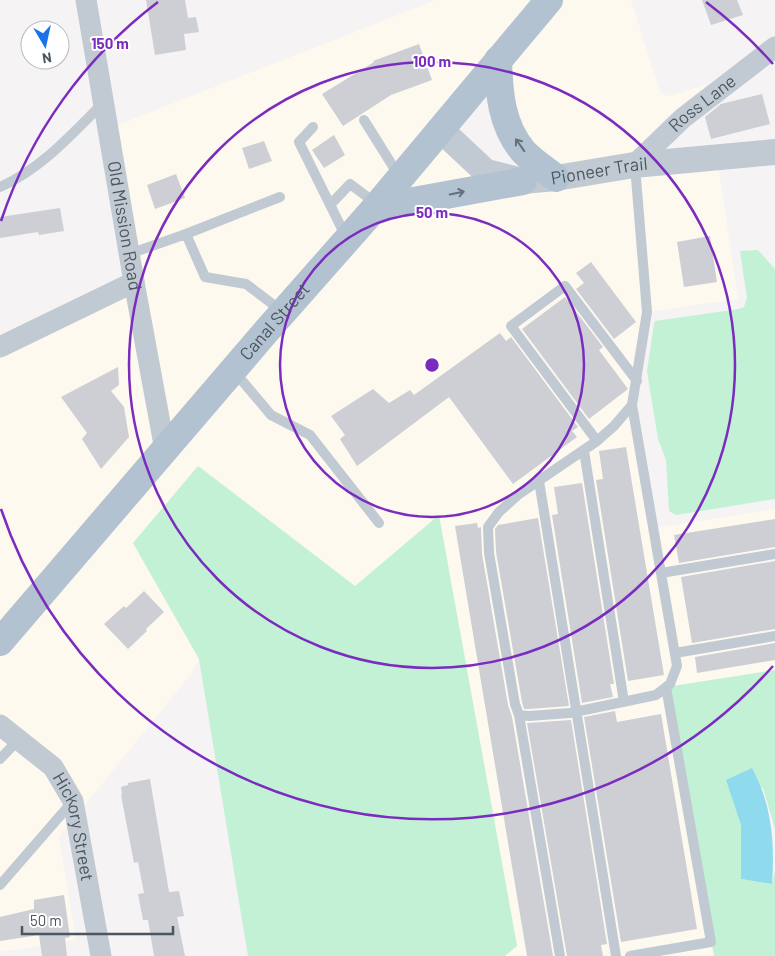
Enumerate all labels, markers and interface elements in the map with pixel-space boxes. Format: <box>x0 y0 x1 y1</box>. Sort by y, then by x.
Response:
north arrow <box>20 20 70 70</box>
text: 150 m <box>91 34 129 52</box>
text: N <box>41 49 53 67</box>
text: 100 m <box>413 52 451 70</box>
street label: Ross Lane <box>663 69 740 136</box>
one-way arrow <box>515 138 525 152</box>
street label: Pioneer Trail <box>549 152 648 189</box>
street label: Old Mission Road <box>104 159 147 292</box>
one-way arrow <box>449 188 465 197</box>
text: 50 m <box>416 203 448 221</box>
street label: Canal Street <box>234 278 314 364</box>
centre of rings <box>423 356 441 374</box>
street label: Hickory Street <box>49 768 99 883</box>
scale bar <box>22 904 174 936</box>
text: 50 m <box>30 911 62 929</box>

